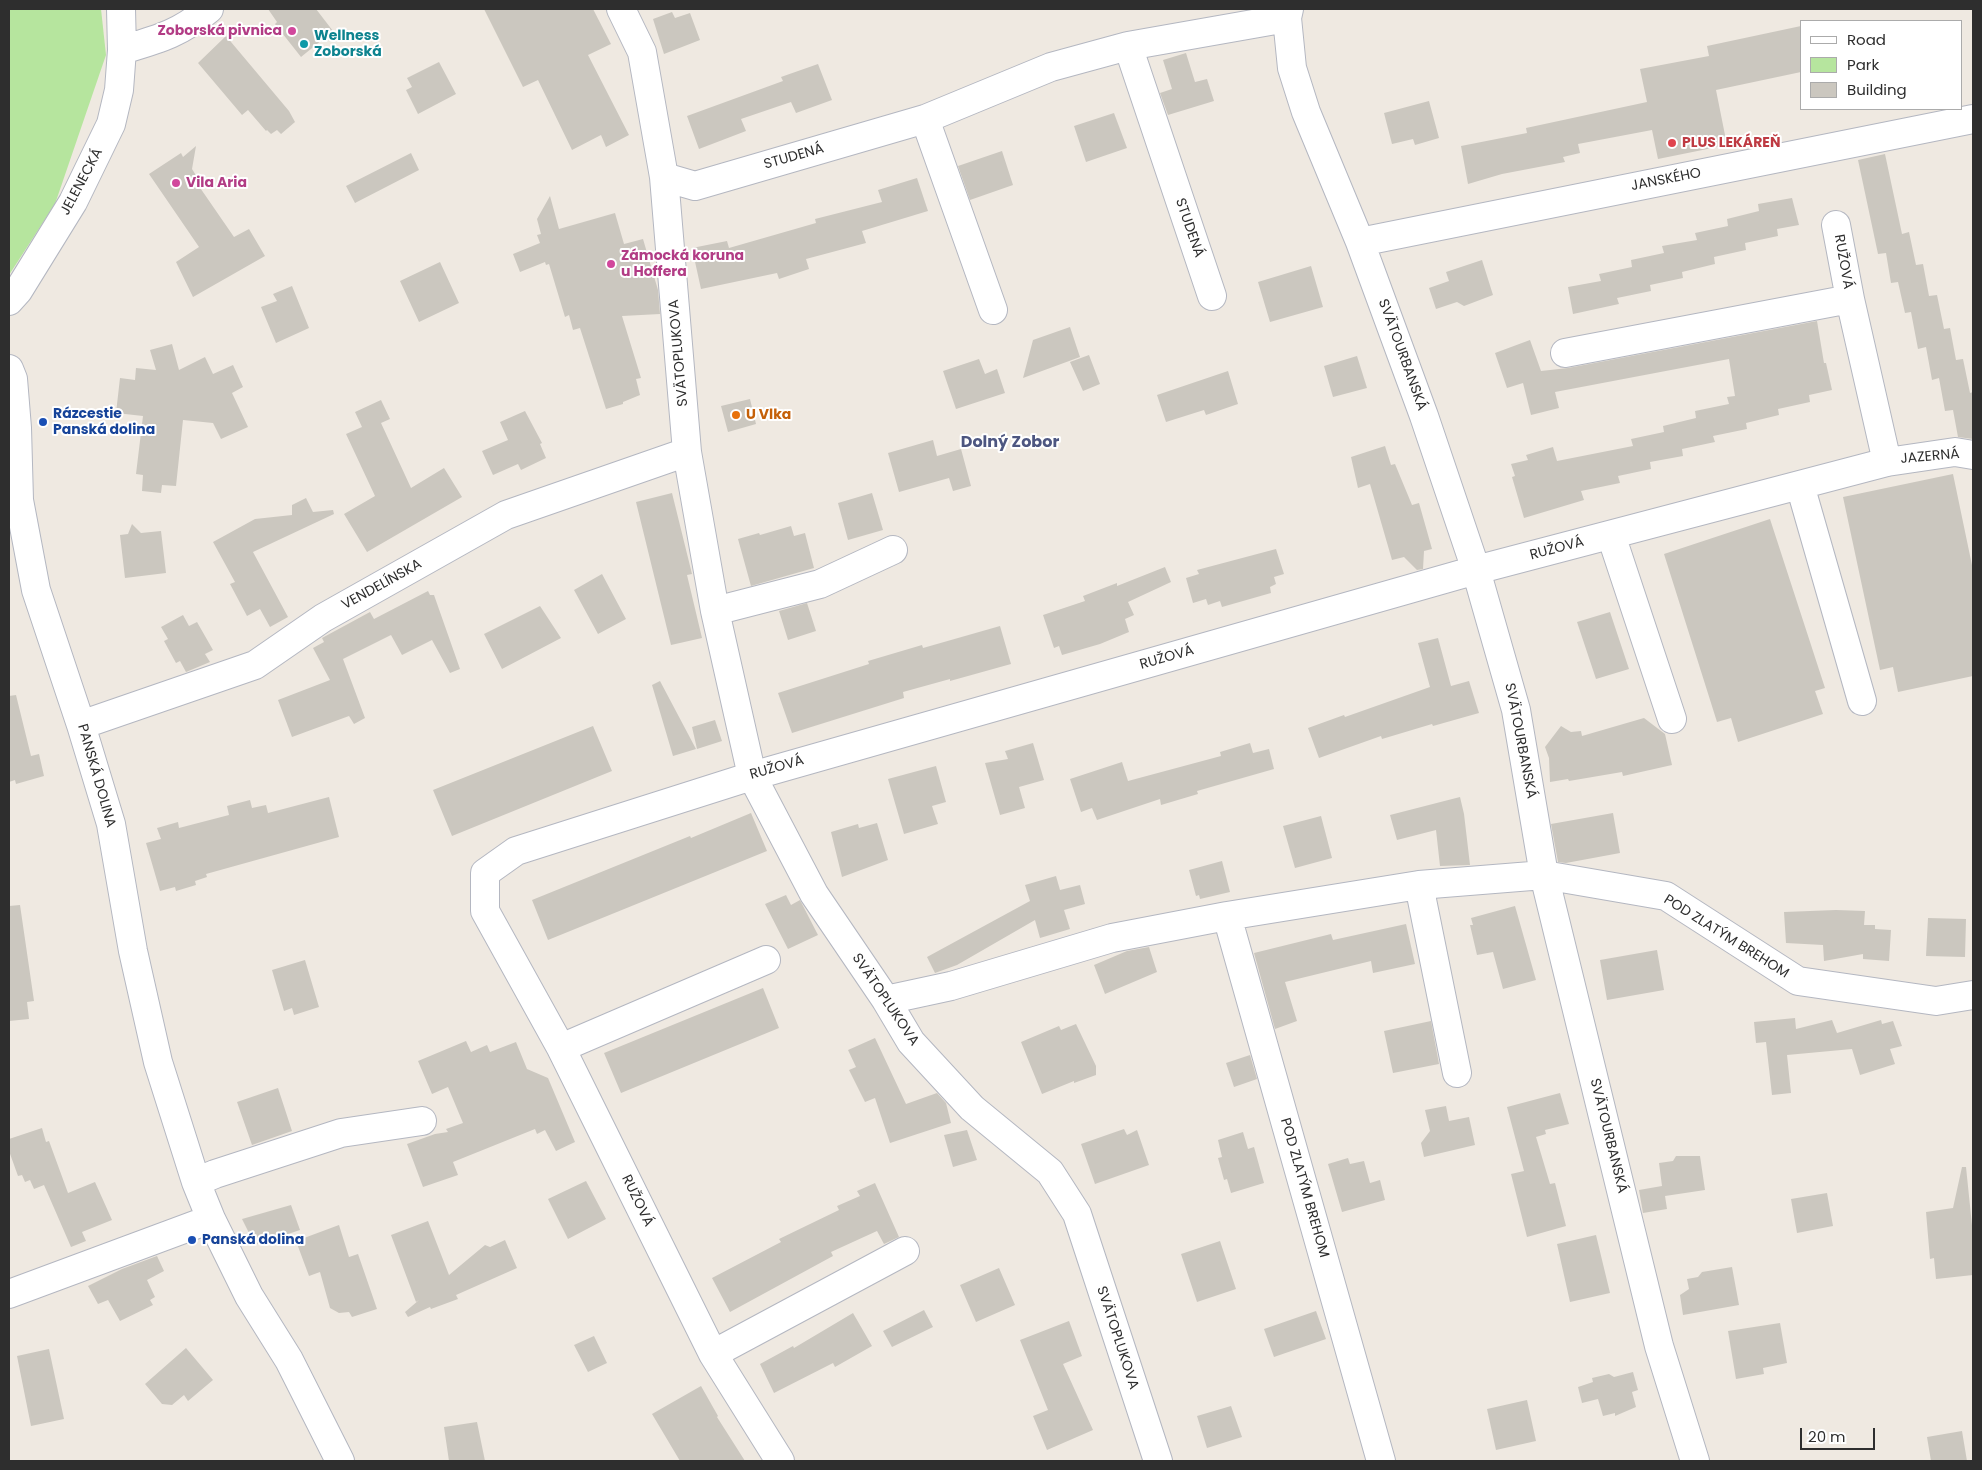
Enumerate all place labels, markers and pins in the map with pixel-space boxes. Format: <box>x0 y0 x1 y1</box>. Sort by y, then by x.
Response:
place label: Zoborská pivnica <box>157 23 282 39</box>
marker: Zoborská pivnica <box>286 25 298 37</box>
place label: Wellness Zoborská <box>314 28 382 60</box>
marker: Wellness Zoborská <box>298 38 310 50</box>
place label: PLUS LEKÁREŇ <box>1682 135 1780 151</box>
marker: PLUS LEKÁREŇ <box>1666 137 1678 149</box>
place label: Vila Aria <box>186 175 247 191</box>
marker: Vila Aria <box>170 177 182 189</box>
place label: Zámocká koruna u Hoffera <box>621 248 744 280</box>
marker: Zámocká koruna u Hoffera <box>605 258 617 270</box>
place label: Rázcestie Panská dolina <box>53 406 155 438</box>
place label: U Vlka <box>746 407 791 423</box>
marker: U Vlka <box>730 409 742 421</box>
marker: Rázcestie Panská dolina <box>37 416 49 428</box>
place label: Panská dolina <box>202 1232 304 1248</box>
marker: Panská dolina <box>186 1234 198 1246</box>

